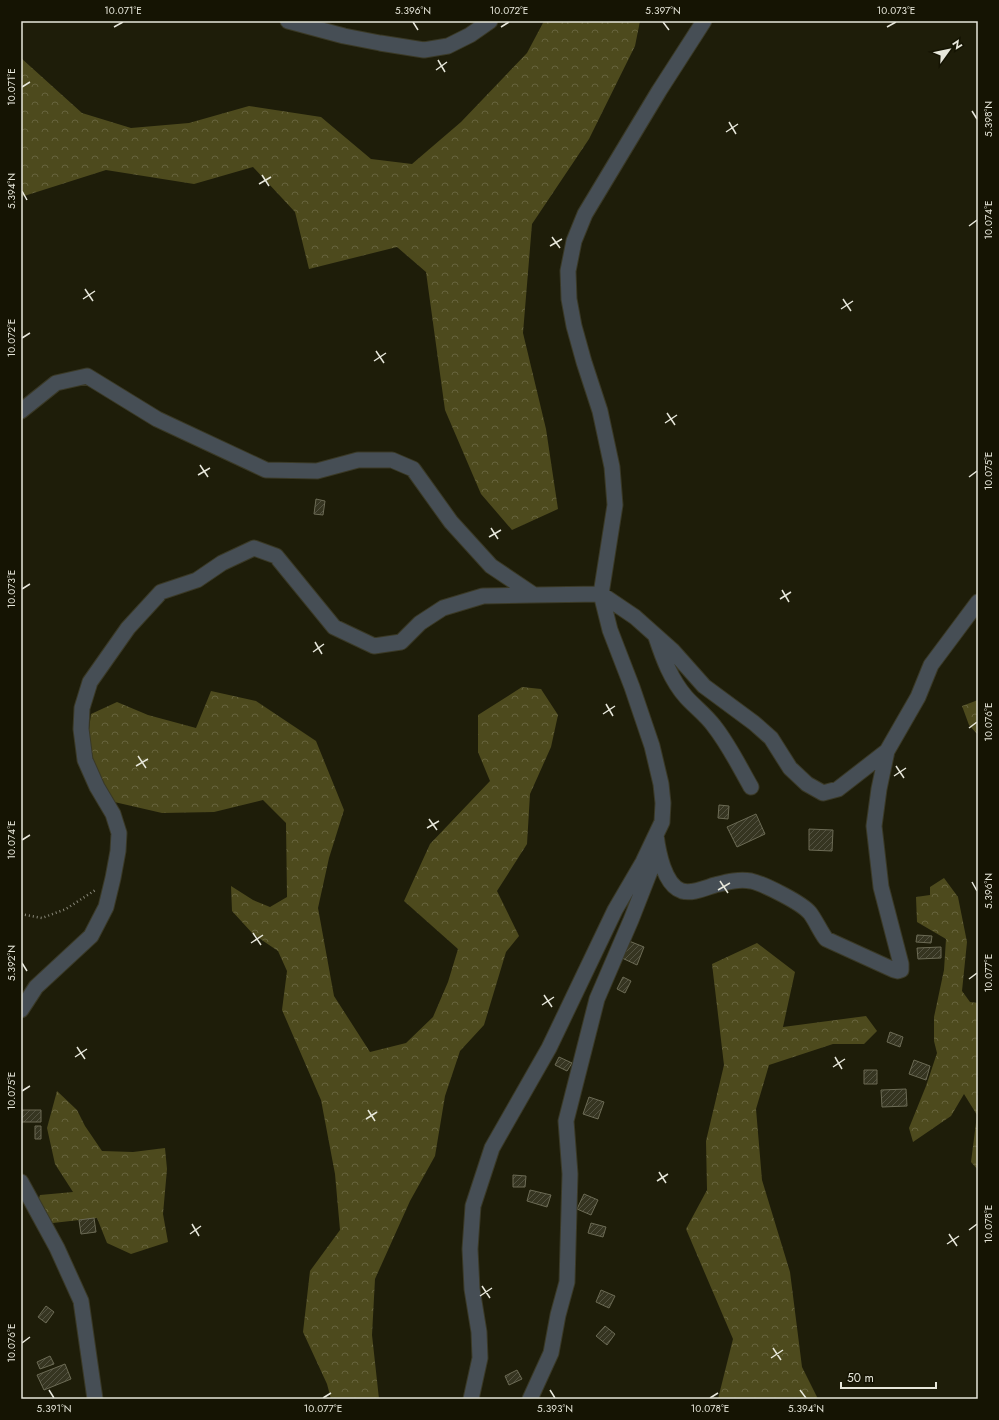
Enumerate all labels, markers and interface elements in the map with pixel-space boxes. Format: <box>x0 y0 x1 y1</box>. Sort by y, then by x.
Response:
text: 10.071°E <box>104 3 142 18</box>
text: 5.396°N <box>395 3 431 18</box>
text: 10.072°E <box>490 3 528 18</box>
text: 5.397°N <box>645 3 681 18</box>
text: 10.073°E <box>877 3 915 18</box>
north arrow <box>929 30 969 70</box>
text: N <box>948 37 966 53</box>
text: 10.071°E <box>4 68 19 106</box>
text: 5.398°N <box>981 101 996 137</box>
text: 5.394°N <box>4 173 19 209</box>
text: 10.074°E <box>981 201 996 239</box>
text: 10.072°E <box>4 319 19 357</box>
text: 10.075°E <box>981 452 996 490</box>
text: 10.073°E <box>4 570 19 608</box>
text: 10.076°E <box>981 703 996 741</box>
text: 10.074°E <box>4 821 19 859</box>
text: 5.396°N <box>981 873 996 909</box>
text: 5.392°N <box>4 945 19 981</box>
text: 10.077°E <box>981 954 996 992</box>
text: 10.075°E <box>4 1072 19 1110</box>
text: 10.078°E <box>981 1205 996 1243</box>
text: 10.076°E <box>4 1324 19 1362</box>
scale bar <box>841 1364 936 1390</box>
text: 50 m <box>847 1369 874 1387</box>
text: 5.391°N <box>37 1401 71 1416</box>
text: 10.077°E <box>304 1401 342 1416</box>
text: 5.393°N <box>537 1401 573 1416</box>
text: 10.078°E <box>691 1401 729 1416</box>
text: 5.394°N <box>788 1401 824 1416</box>

